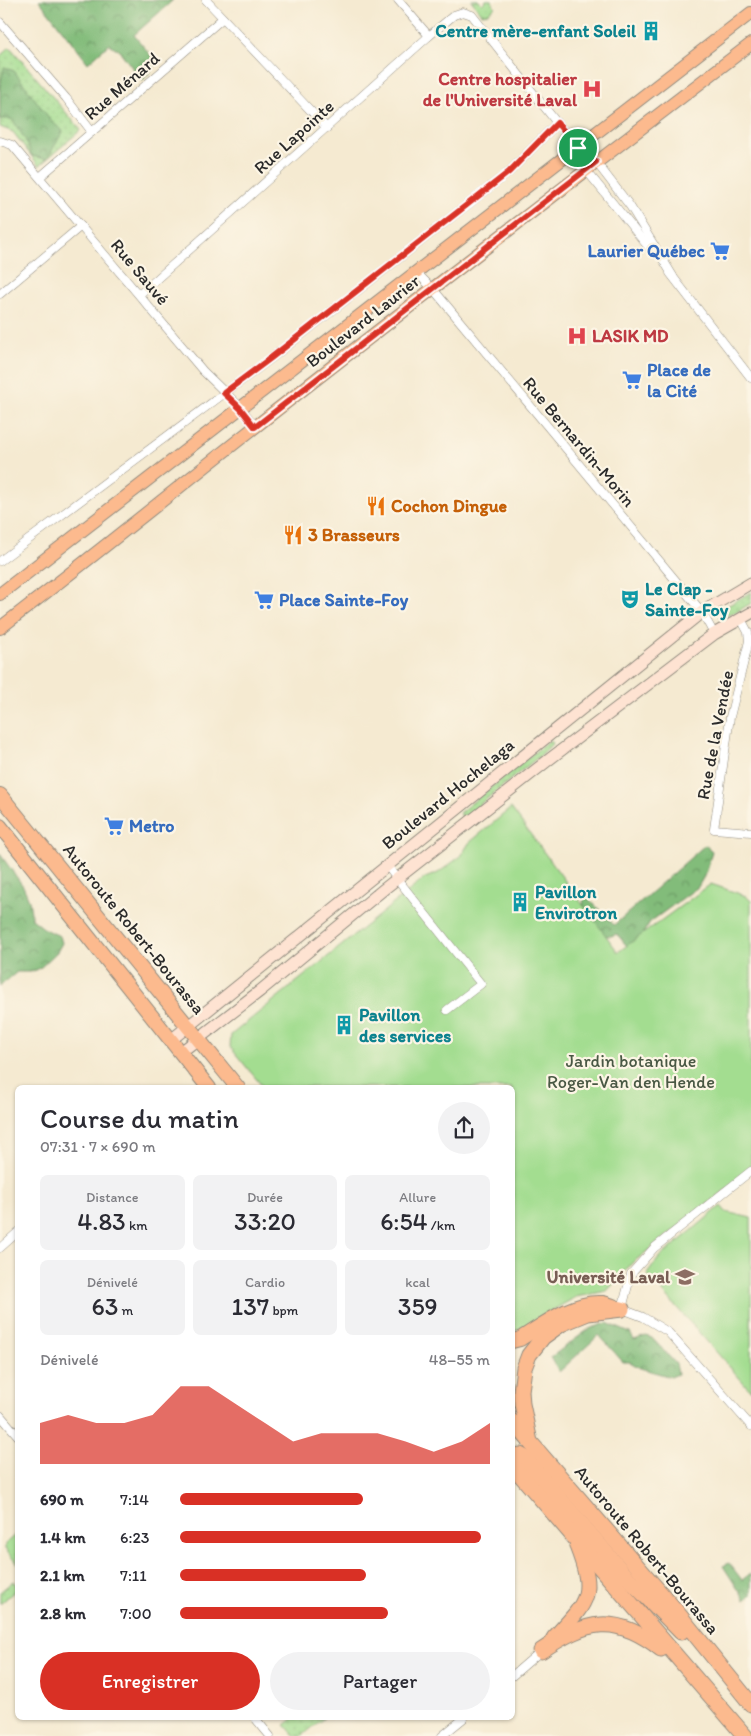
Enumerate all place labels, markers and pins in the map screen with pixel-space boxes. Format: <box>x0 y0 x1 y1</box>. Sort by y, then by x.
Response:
place label: Centre mère-enfant Soleil <box>435 20 637 42</box>
building icon: Centre mère-enfant Soleil <box>640 20 662 42</box>
place label: Centre hospitalier de l'Université Laval <box>423 68 578 111</box>
hospital icon: Centre hospitalier de l'Université Laval <box>581 78 603 100</box>
pin <box>557 127 599 169</box>
place label: Laurier Québec <box>588 240 706 262</box>
supermarket icon: Laurier Québec <box>709 240 731 262</box>
hospital icon: LASIK MD <box>566 325 588 347</box>
place label: LASIK MD <box>592 325 669 347</box>
place label: Place de la Cité <box>647 359 711 402</box>
supermarket icon: Place de la Cité <box>621 369 643 391</box>
restaurant icon: Cochon Dingue <box>365 495 387 517</box>
place label: Cochon Dingue <box>391 495 508 517</box>
restaurant icon: 3 Brasseurs <box>282 524 304 546</box>
place label: 3 Brasseurs <box>308 524 400 546</box>
place label: Le Clap - Sainte-Foy <box>645 578 729 621</box>
theatre icon: Le Clap - Sainte-Foy <box>619 588 641 610</box>
supermarket icon: Place Sainte-Foy <box>253 589 275 611</box>
place label: Place Sainte-Foy <box>279 589 409 611</box>
supermarket icon: Metro <box>103 815 125 837</box>
place label: Metro <box>129 815 174 837</box>
place label: Pavillon Envirotron <box>535 881 618 924</box>
building icon: Pavillon Envirotron <box>509 891 531 913</box>
place label: Pavillon des services <box>359 1004 451 1047</box>
building icon: Pavillon des services <box>333 1014 355 1036</box>
place label: Université Laval <box>547 1266 671 1288</box>
school or university icon: Université Laval <box>674 1266 696 1288</box>

